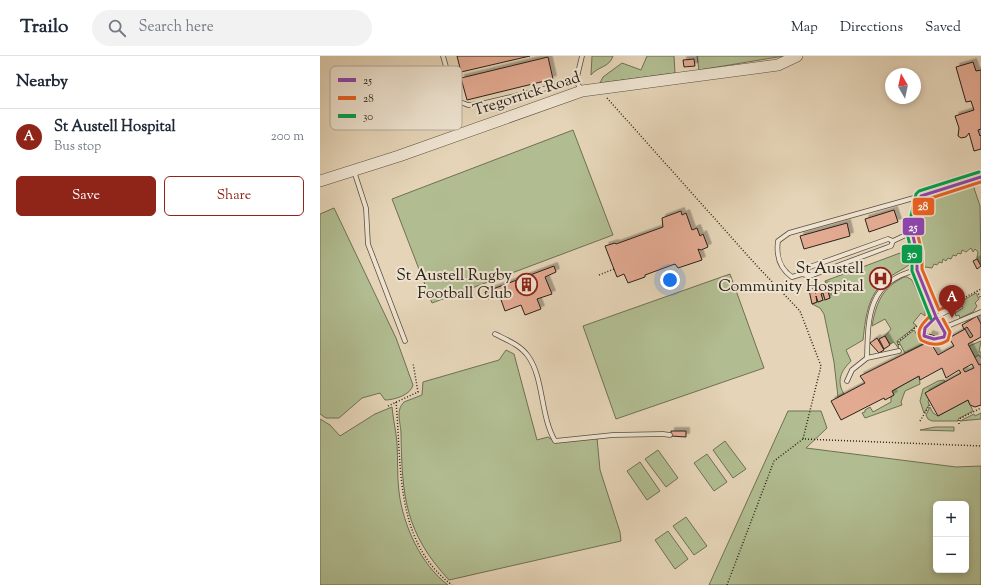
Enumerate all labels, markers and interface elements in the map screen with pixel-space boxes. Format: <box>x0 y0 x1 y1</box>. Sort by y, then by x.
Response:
search box <box>92 10 372 46</box>
text: Trailo <box>20 14 68 41</box>
icon: search <box>106 17 128 39</box>
text: Search here <box>138 17 214 38</box>
text: Map <box>791 18 818 38</box>
text: Directions <box>840 18 903 38</box>
text: Saved <box>925 18 961 38</box>
legend <box>330 66 462 130</box>
street label: Tregorrick Road <box>470 67 584 123</box>
north arrow <box>885 68 921 104</box>
text: Nearby <box>16 70 68 94</box>
text: 25 <box>363 73 372 89</box>
text: 28 <box>363 91 374 107</box>
text: 30 <box>363 109 373 125</box>
text: St Austell Hospital <box>54 117 176 138</box>
text: A <box>24 128 34 146</box>
text: 200 m <box>271 128 304 146</box>
text: Bus stop <box>54 138 101 156</box>
button: Save <box>16 176 156 216</box>
button: Share <box>164 176 304 216</box>
line badge: 28 <box>912 197 935 216</box>
text: 28 <box>918 199 929 215</box>
line badge: 25 <box>902 217 925 236</box>
text: 25 <box>909 220 918 236</box>
line badge: 30 <box>901 244 923 264</box>
text: 30 <box>907 247 917 263</box>
place label: St Austell Community Hospital <box>718 258 865 299</box>
place label: St Austell Rugby Football Club <box>396 265 512 306</box>
hospital icon: St Austell Community Hospital <box>867 265 893 291</box>
your location <box>660 270 680 290</box>
building icon: St Austell Rugby Football Club <box>514 272 540 298</box>
pin: A <box>939 285 965 318</box>
map controls <box>933 501 969 573</box>
button: + <box>933 501 969 537</box>
button: − <box>933 537 969 573</box>

